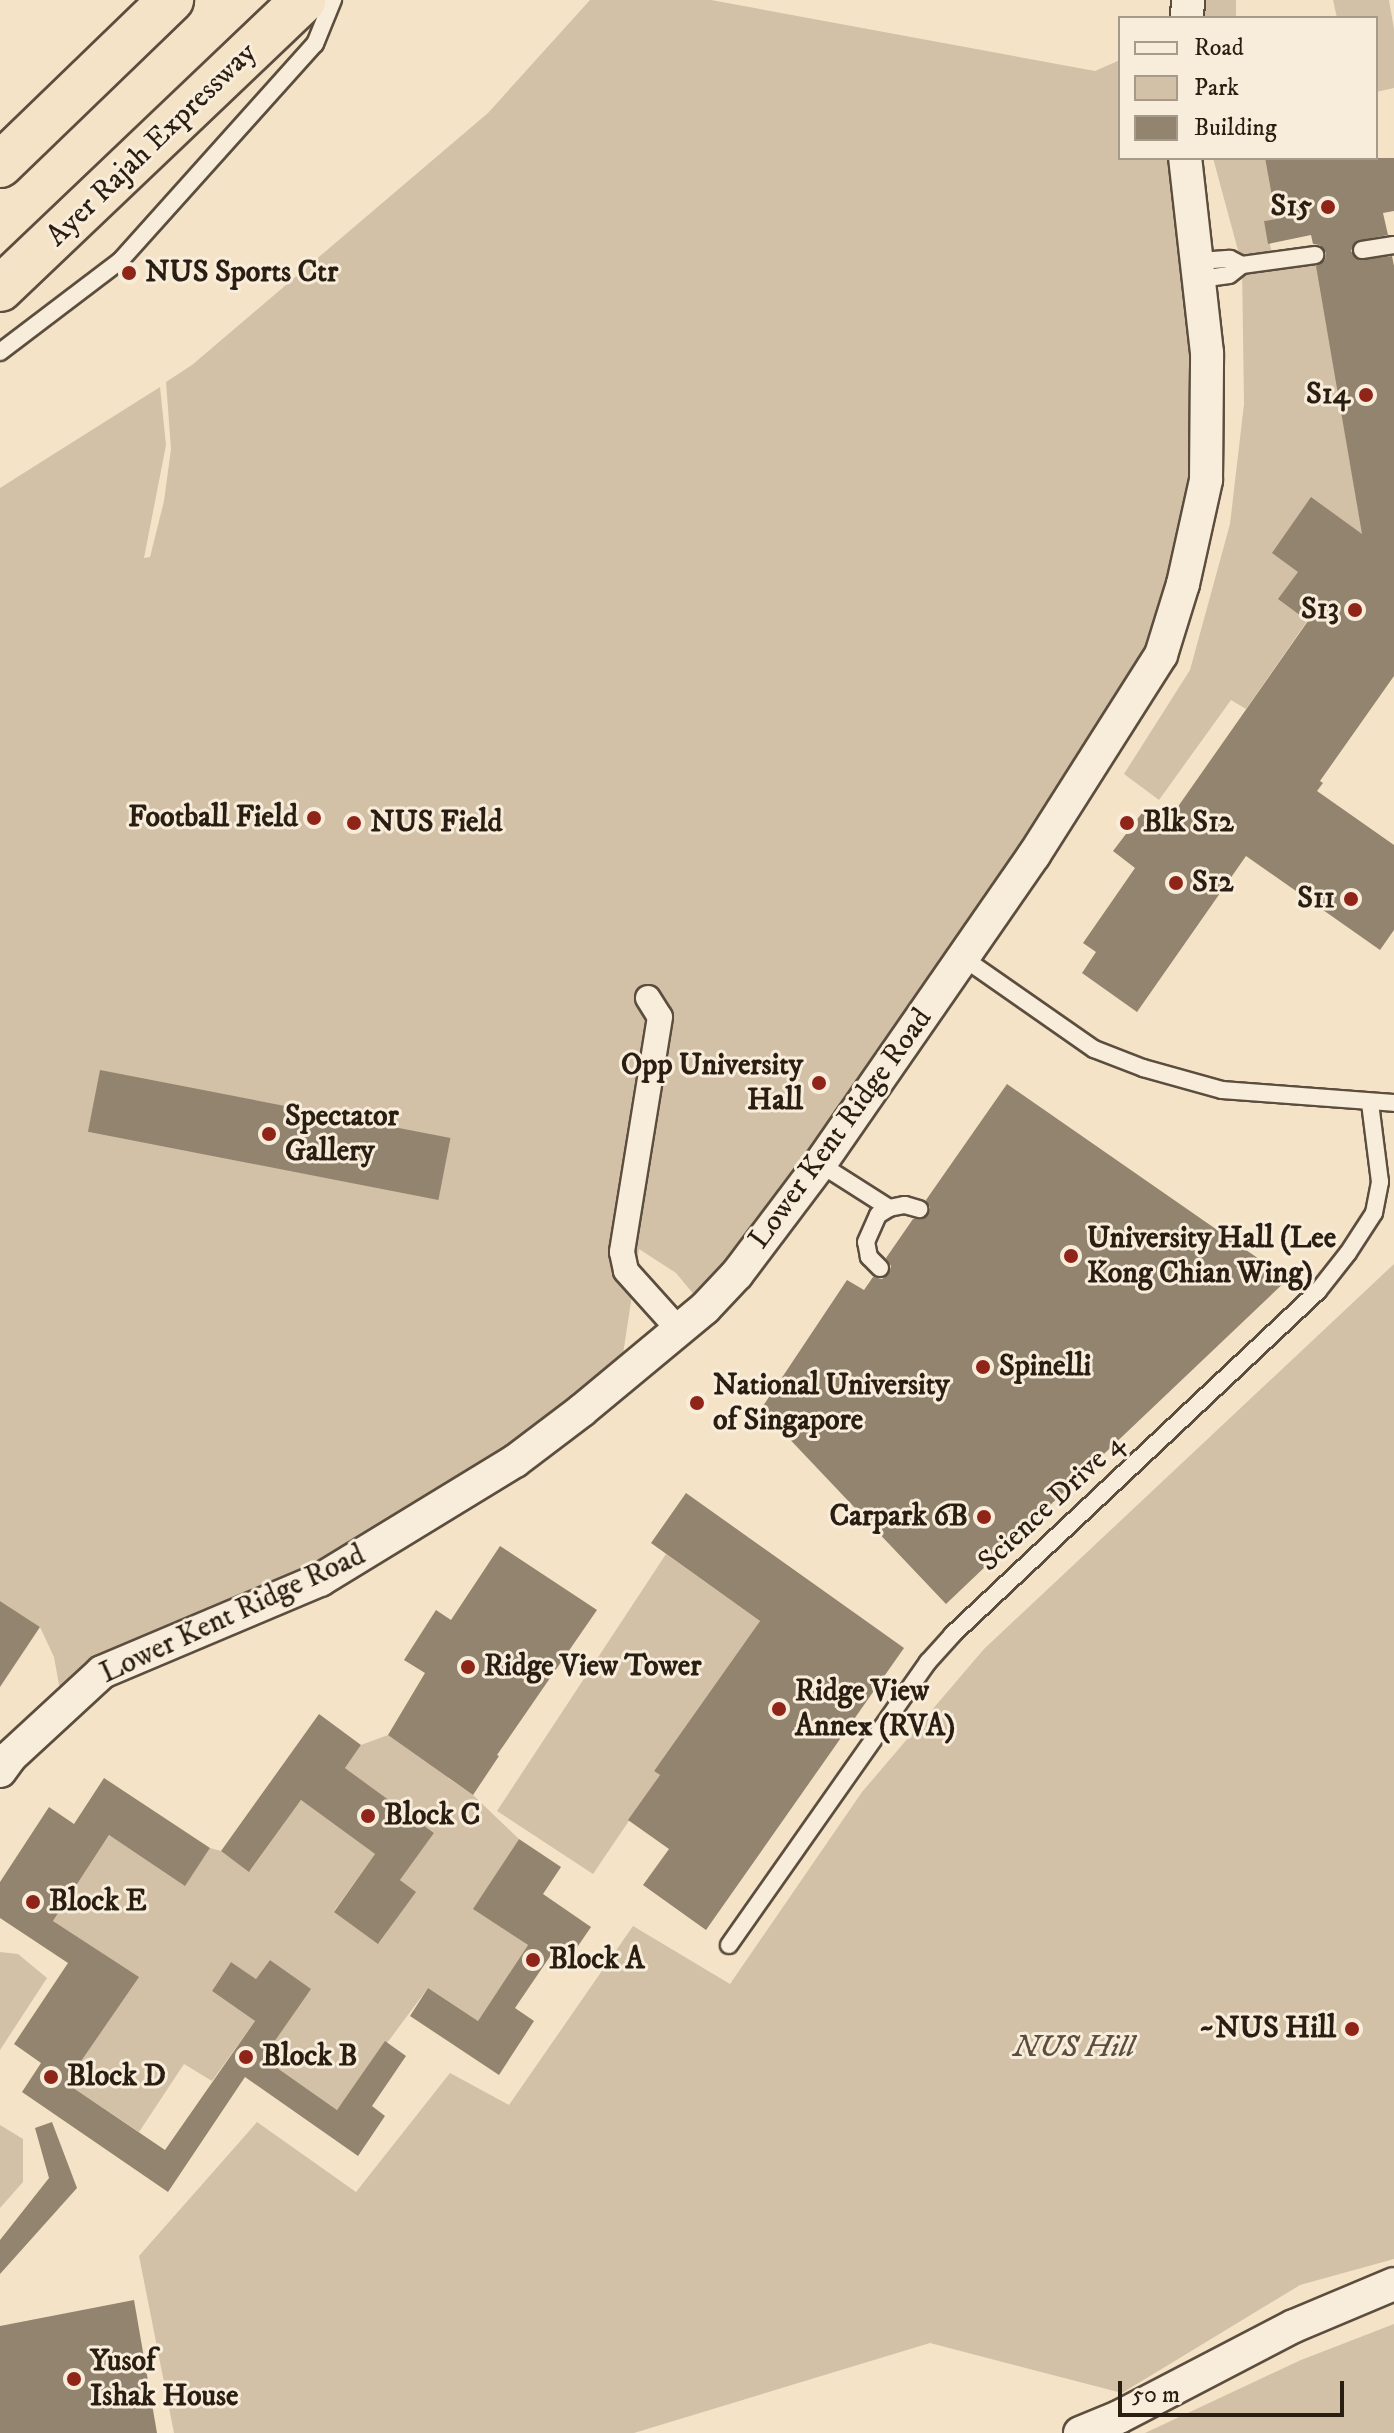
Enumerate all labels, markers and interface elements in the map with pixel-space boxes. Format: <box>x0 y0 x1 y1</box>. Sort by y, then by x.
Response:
legend <box>1118 16 1378 160</box>
text: Road <box>1194 33 1244 63</box>
street label: Ayer Rajah Expressway <box>39 35 265 255</box>
text: Park <box>1194 73 1239 103</box>
text: Building <box>1194 113 1277 143</box>
place label: S15 <box>1271 189 1312 225</box>
marker: S15 <box>1319 198 1337 216</box>
place label: NUS Sports Ctr <box>145 255 338 291</box>
marker: NUS Sports Ctr <box>120 264 138 282</box>
place label: S14 <box>1306 377 1350 413</box>
marker: S14 <box>1357 386 1375 404</box>
place label: S13 <box>1301 592 1339 628</box>
marker: S13 <box>1346 601 1364 619</box>
place label: Football Field <box>128 800 298 836</box>
place label: NUS Field <box>370 805 503 841</box>
place label: Blk S12 <box>1143 805 1234 841</box>
marker: Football Field <box>305 809 323 827</box>
marker: NUS Field <box>345 814 363 832</box>
marker: Blk S12 <box>1118 814 1136 832</box>
place label: S12 <box>1192 865 1233 901</box>
marker: S12 <box>1167 874 1185 892</box>
place label: S11 <box>1297 881 1335 917</box>
marker: S11 <box>1342 890 1360 908</box>
street label: Lower Kent Ridge Road <box>742 1002 940 1256</box>
place label: Opp University Hall <box>621 1048 803 1118</box>
marker: Opp University Hall <box>810 1074 828 1092</box>
place label: Spectator Gallery <box>285 1099 399 1170</box>
marker: Spectator Gallery <box>260 1125 278 1143</box>
place label: University Hall (Lee Kong Chian Wing) <box>1087 1221 1336 1292</box>
marker: University Hall (Lee Kong Chian Wing) <box>1062 1247 1080 1265</box>
place label: Spinelli <box>999 1349 1091 1385</box>
marker: Spinelli <box>974 1358 992 1376</box>
place label: National University of Singapore <box>713 1368 950 1438</box>
marker: National University of Singapore <box>688 1394 706 1412</box>
street label: Science Drive 4 <box>971 1426 1133 1580</box>
place label: Carpark 6B <box>829 1499 968 1535</box>
marker: Carpark 6B <box>975 1508 993 1526</box>
street label: Lower Kent Ridge Road <box>95 1538 371 1692</box>
place label: Ridge View Tower <box>484 1649 701 1685</box>
marker: Ridge View Tower <box>459 1658 477 1676</box>
place label: Ridge View Annex (RVA) <box>795 1674 955 1744</box>
marker: Ridge View Annex (RVA) <box>770 1700 788 1718</box>
place label: Block C <box>384 1798 481 1834</box>
marker: Block C <box>359 1807 377 1825</box>
place label: Block E <box>49 1884 147 1920</box>
marker: Block E <box>24 1893 42 1911</box>
place label: Block A <box>549 1942 645 1978</box>
marker: Block A <box>524 1951 542 1969</box>
place label: ~NUS Hill <box>1199 2011 1336 2047</box>
marker: ~NUS Hill <box>1343 2020 1361 2038</box>
park label: NUS Hill <box>1013 2030 1135 2066</box>
place label: Block B <box>262 2039 358 2075</box>
marker: Block B <box>237 2048 255 2066</box>
place label: Block D <box>67 2059 166 2095</box>
marker: Block D <box>42 2068 60 2086</box>
place label: Yusof Ishak House <box>90 2344 238 2414</box>
scale bar <box>1122 2365 1348 2415</box>
marker: Yusof Ishak House <box>65 2370 83 2388</box>
text: 50 m <box>1132 2380 1180 2410</box>

